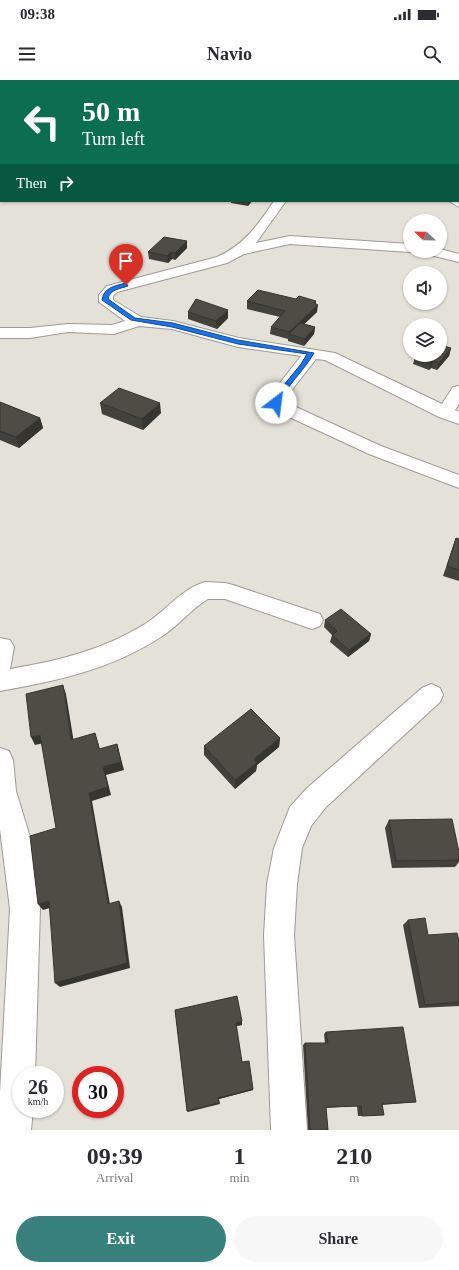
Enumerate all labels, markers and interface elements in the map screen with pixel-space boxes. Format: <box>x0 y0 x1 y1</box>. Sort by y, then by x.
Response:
text: 09:38 <box>20 6 55 22</box>
icon: menu <box>16 43 38 65</box>
icon: search <box>421 43 443 65</box>
text: Navio <box>207 44 252 64</box>
icon: left <box>16 96 68 148</box>
text: 50 m <box>82 96 140 127</box>
text: Turn left <box>82 129 145 149</box>
icon: right <box>55 172 77 194</box>
text: Then <box>16 175 47 191</box>
north arrow <box>403 214 447 258</box>
map controls <box>403 214 447 362</box>
pin <box>109 244 143 285</box>
icon: arrive <box>115 250 137 272</box>
button: sound <box>403 266 447 310</box>
button: layers <box>403 318 447 362</box>
position arrow <box>255 382 297 424</box>
speed limit sign: 30 <box>72 1066 124 1118</box>
text: 26 <box>28 1076 48 1098</box>
text: km/h <box>28 1096 48 1107</box>
text: 09:39 <box>87 1143 143 1169</box>
text: 1 <box>233 1143 245 1169</box>
text: 210 <box>336 1143 372 1169</box>
text: Arrival <box>96 1170 133 1185</box>
text: min <box>229 1170 250 1185</box>
text: m <box>349 1170 359 1185</box>
button: Exit <box>16 1216 226 1262</box>
button: Share <box>234 1216 443 1262</box>

